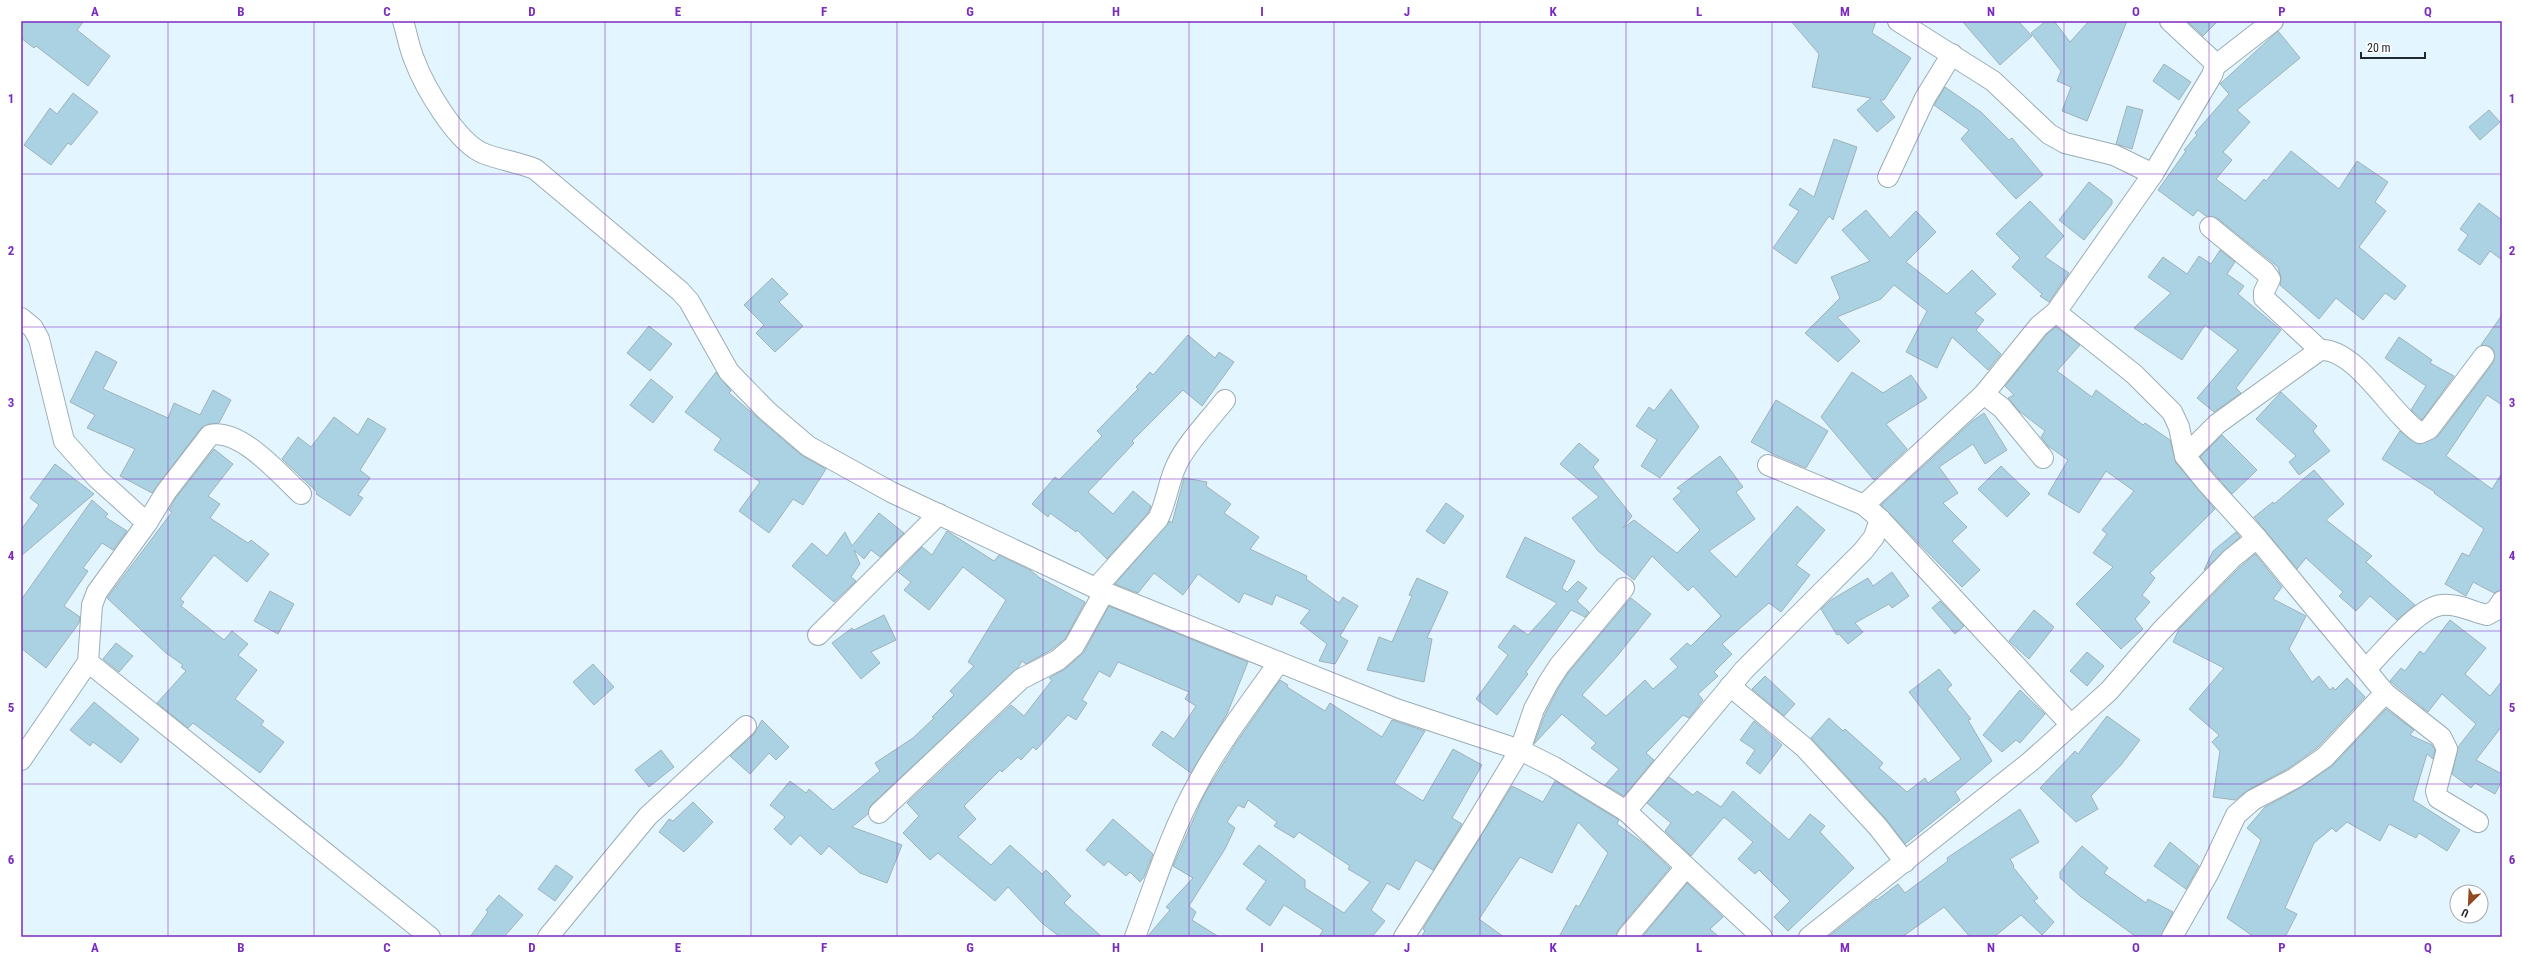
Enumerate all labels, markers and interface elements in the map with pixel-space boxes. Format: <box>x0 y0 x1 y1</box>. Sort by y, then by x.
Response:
text: A <box>91 4 99 19</box>
text: B <box>237 4 245 19</box>
text: C <box>383 4 391 19</box>
text: D <box>528 4 536 19</box>
text: E <box>675 4 682 19</box>
text: F <box>821 4 827 19</box>
text: G <box>966 4 974 19</box>
text: H <box>1112 4 1120 19</box>
text: I <box>1260 4 1264 19</box>
text: J <box>1404 4 1410 19</box>
text: K <box>1549 4 1557 19</box>
text: L <box>1696 4 1702 19</box>
text: M <box>1840 4 1850 19</box>
text: N <box>1987 4 1995 19</box>
text: O <box>2132 4 2140 19</box>
text: P <box>2278 4 2286 19</box>
text: Q <box>2424 4 2432 19</box>
scale bar <box>2361 34 2425 60</box>
text: 20 m <box>2367 41 2391 55</box>
text: 1 <box>8 91 14 106</box>
text: 1 <box>2509 91 2515 106</box>
text: 2 <box>8 243 15 258</box>
text: 2 <box>2509 243 2516 258</box>
text: 3 <box>8 395 14 410</box>
text: 3 <box>2509 395 2515 410</box>
text: 4 <box>8 548 15 563</box>
text: 4 <box>2509 548 2516 563</box>
text: 5 <box>8 700 15 715</box>
text: 5 <box>2509 700 2516 715</box>
text: 6 <box>8 852 15 867</box>
text: 6 <box>2509 852 2516 867</box>
north arrow <box>2449 884 2489 924</box>
text: U <box>2460 905 2471 920</box>
text: A <box>91 940 99 955</box>
text: B <box>237 940 245 955</box>
text: C <box>383 940 391 955</box>
text: D <box>528 940 536 955</box>
text: E <box>675 940 682 955</box>
text: F <box>821 940 827 955</box>
text: G <box>966 940 974 955</box>
text: H <box>1112 940 1120 955</box>
text: I <box>1260 940 1264 955</box>
text: J <box>1404 940 1410 955</box>
text: K <box>1549 940 1557 955</box>
text: L <box>1696 940 1702 955</box>
text: M <box>1840 940 1850 955</box>
text: N <box>1987 940 1995 955</box>
text: O <box>2132 940 2140 955</box>
text: P <box>2278 940 2286 955</box>
text: Q <box>2424 940 2432 955</box>

